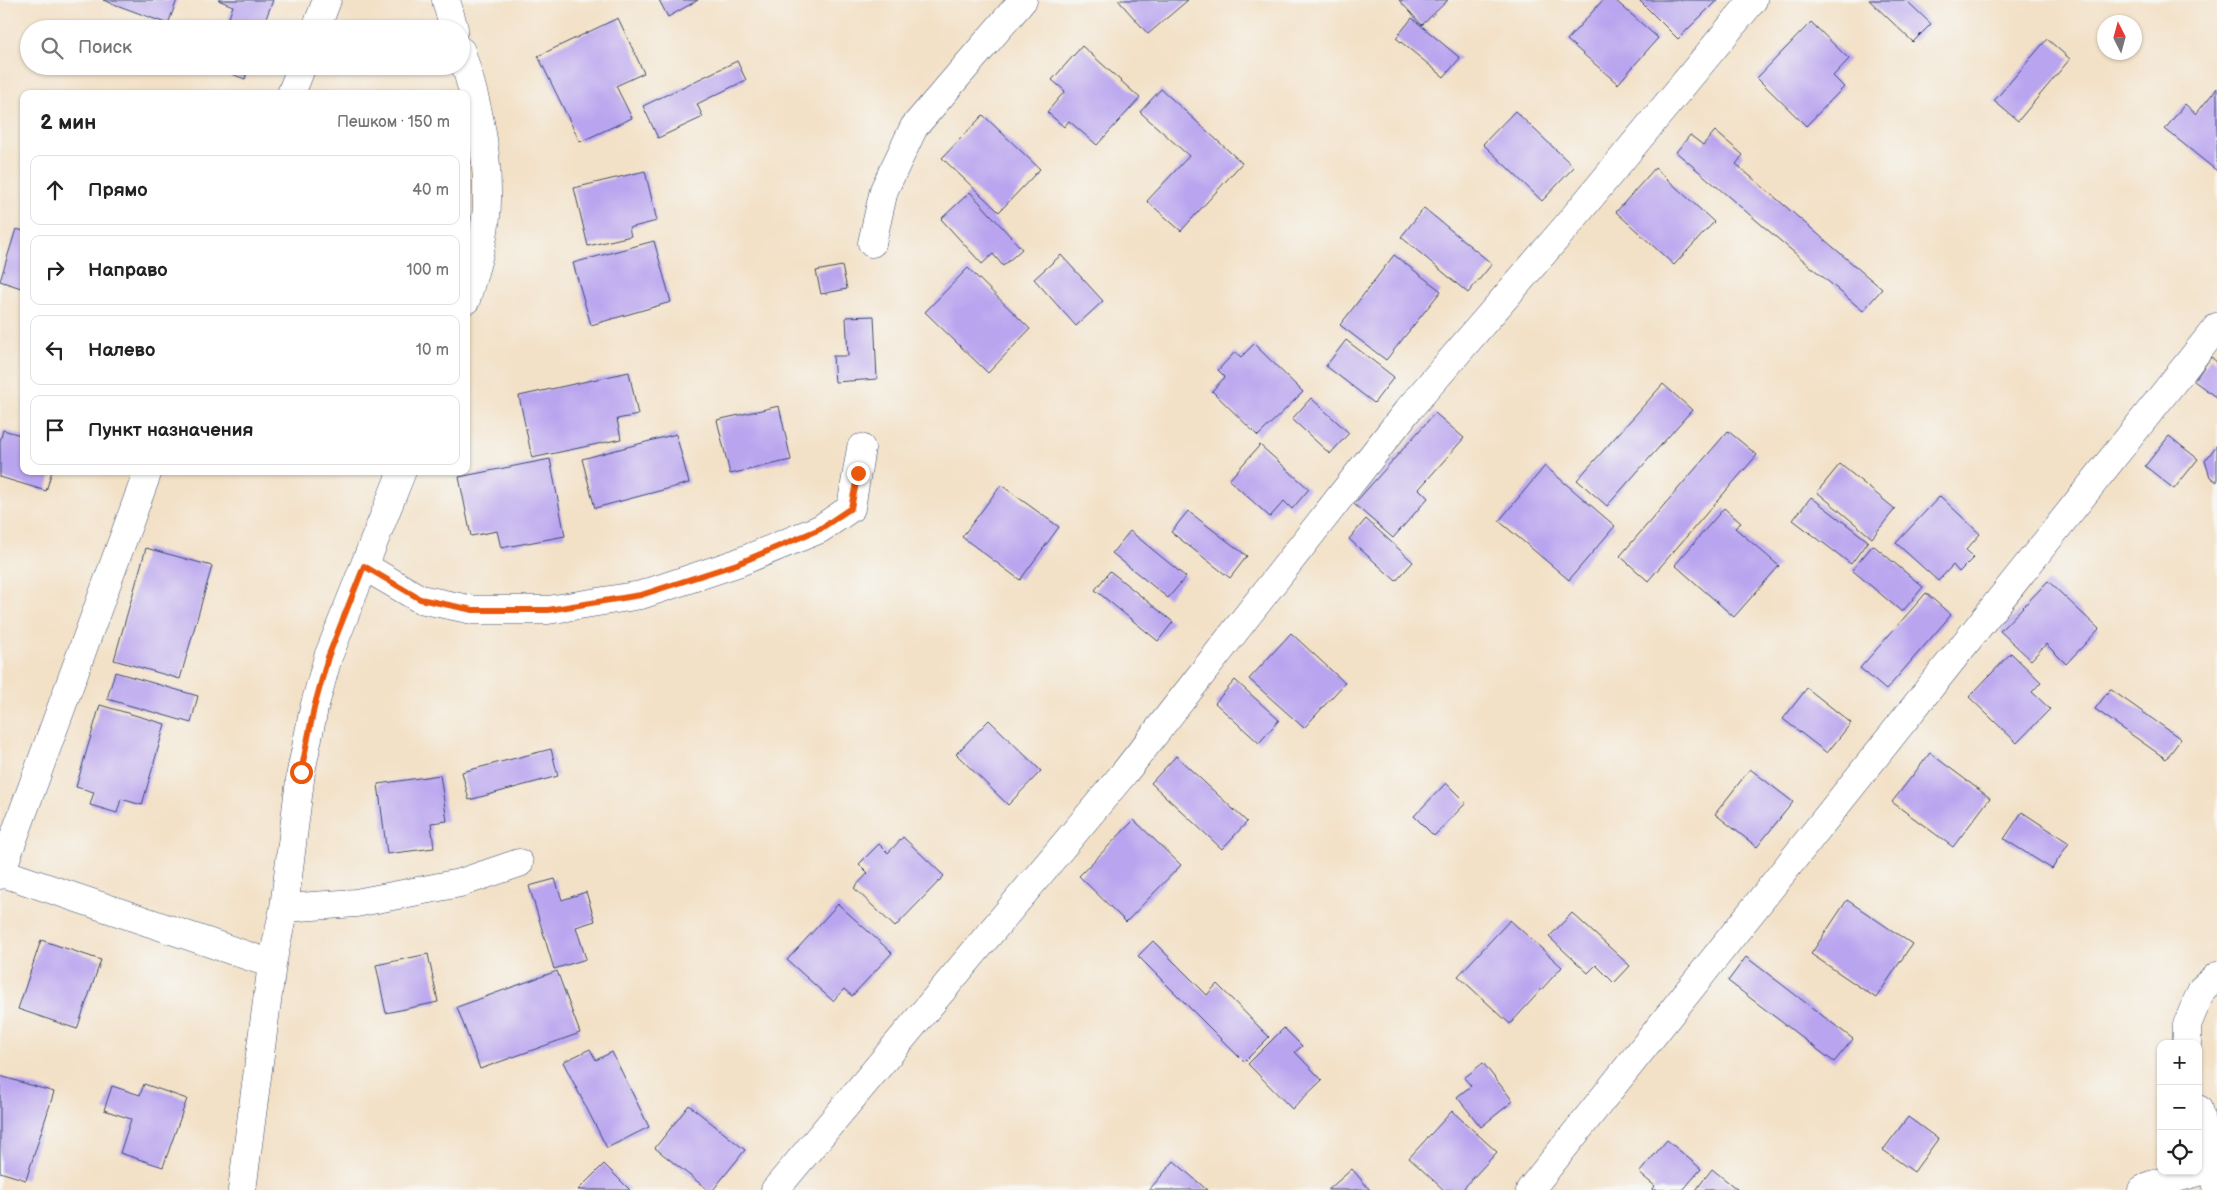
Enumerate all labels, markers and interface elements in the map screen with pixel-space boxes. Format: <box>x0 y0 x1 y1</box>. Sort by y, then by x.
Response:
north arrow <box>2097 15 2142 60</box>
search box <box>20 20 470 75</box>
icon: search <box>38 34 66 62</box>
text: Поиск <box>78 36 132 59</box>
text: 2 мин <box>40 110 96 135</box>
text: Пешком · 150 m <box>337 113 450 132</box>
icon: ahead <box>41 176 69 204</box>
text: Прямо <box>88 179 148 202</box>
text: 40 m <box>412 181 449 200</box>
icon: right <box>41 256 69 284</box>
text: Направо <box>88 259 168 282</box>
text: 100 m <box>406 261 449 280</box>
icon: left <box>41 336 69 364</box>
text: Налево <box>88 339 155 362</box>
text: 10 m <box>416 341 449 360</box>
icon: arrive <box>41 416 69 444</box>
text: Пункт назначения <box>88 419 253 442</box>
route end <box>847 462 870 485</box>
route start <box>290 761 313 784</box>
map controls <box>2157 1040 2202 1175</box>
button: + <box>2157 1040 2202 1085</box>
button: − <box>2157 1085 2202 1130</box>
button: locate <box>2157 1130 2202 1175</box>

